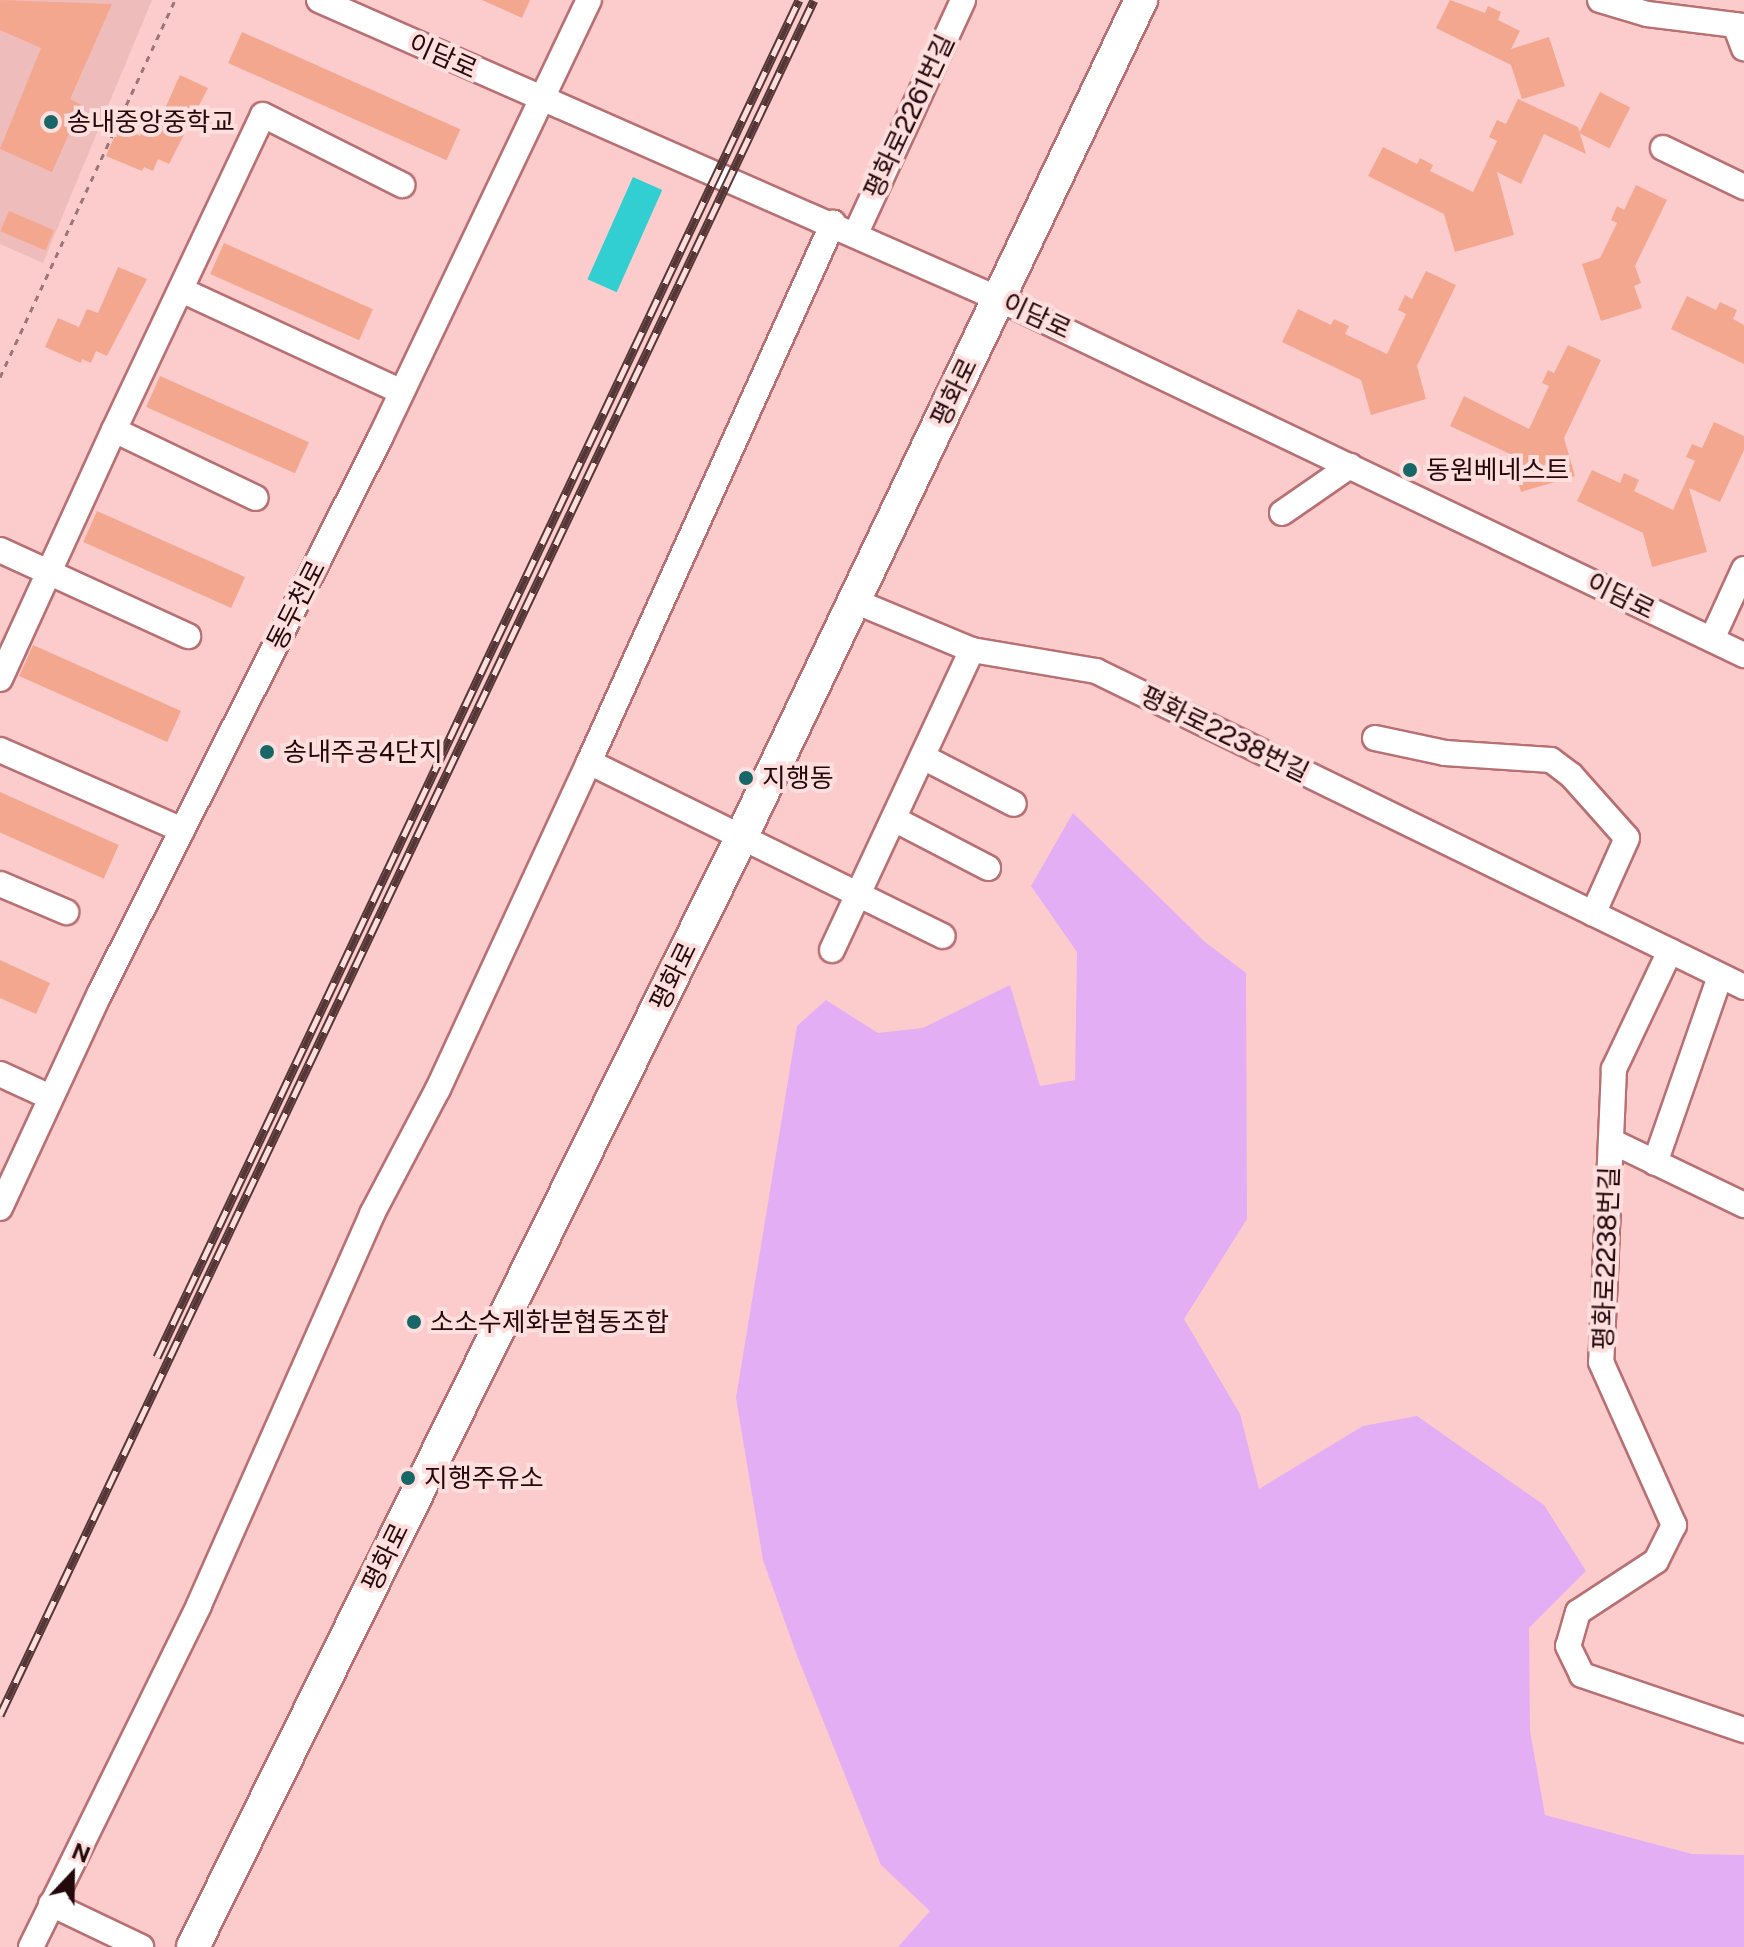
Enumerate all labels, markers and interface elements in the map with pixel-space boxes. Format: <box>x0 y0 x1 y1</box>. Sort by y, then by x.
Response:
street label: 이담로 <box>404 27 482 85</box>
street label: 평화로2261번길 <box>857 29 961 203</box>
place label: 송내중앙중학교 <box>67 106 234 138</box>
marker: 송내중앙중학교 <box>42 113 60 131</box>
street label: 이담로 <box>998 287 1076 345</box>
street label: 평화로 <box>924 353 984 431</box>
place label: 동원베네스트 <box>1426 454 1570 486</box>
marker: 동원베네스트 <box>1401 461 1419 479</box>
street label: 동두천로 <box>260 555 332 655</box>
street label: 이담로 <box>1582 566 1660 626</box>
street label: 평화로2238번길 <box>1136 680 1314 788</box>
place label: 송내주공4단지 <box>283 736 443 768</box>
marker: 송내주공4단지 <box>258 743 276 761</box>
place label: 지행동 <box>762 762 834 794</box>
marker: 지행동 <box>737 769 755 787</box>
street label: 평화로 <box>643 937 703 1015</box>
street label: 평화로2238번길 <box>1587 1166 1625 1350</box>
place label: 소소수제화분협동조합 <box>430 1306 669 1338</box>
marker: 소소수제화분협동조합 <box>405 1313 423 1331</box>
place label: 지행주유소 <box>424 1462 544 1494</box>
marker: 지행주유소 <box>399 1469 417 1487</box>
street label: 평화로 <box>355 1518 415 1596</box>
north arrow <box>32 1835 112 1915</box>
text: N <box>68 1837 94 1868</box>

